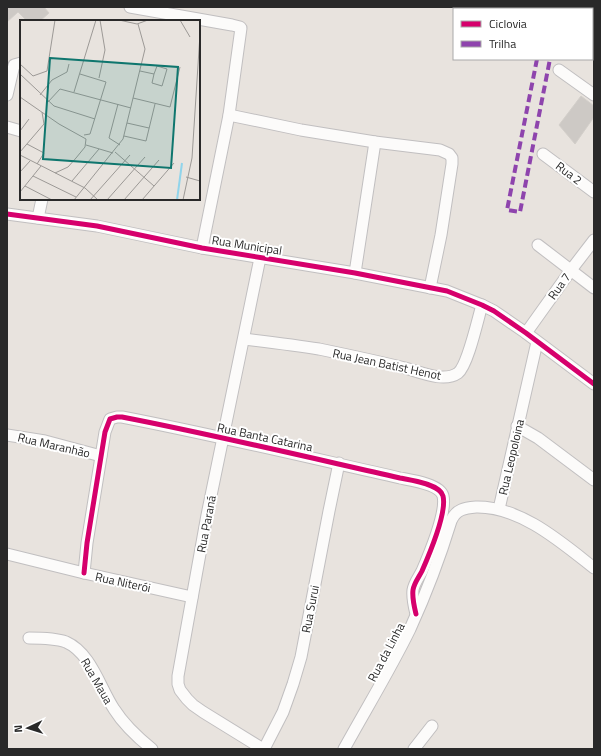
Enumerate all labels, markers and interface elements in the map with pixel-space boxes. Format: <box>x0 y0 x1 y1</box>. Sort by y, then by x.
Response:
legend <box>453 8 593 60</box>
text: Ciclovia <box>489 14 527 33</box>
inset map <box>20 20 200 200</box>
text: Trilha <box>489 34 516 53</box>
street label: Rua 2 <box>552 157 586 189</box>
street label: Rua Municipal <box>211 230 283 260</box>
street label: Rua 7 <box>543 269 575 303</box>
street label: Rua Jean Batist Henot <box>331 343 444 385</box>
street label: Rua Leopoloina <box>493 417 529 497</box>
street label: Rua Banta Catarina <box>216 418 314 456</box>
street label: Rua Maranhão <box>16 427 92 463</box>
street label: Rua Paraná <box>191 494 221 554</box>
street label: Rua Niterói <box>93 567 153 597</box>
street label: Rua Surui <box>296 583 324 635</box>
street label: Rua da Linha <box>362 619 410 685</box>
street label: Rua Maua <box>76 654 118 708</box>
north arrow <box>8 708 48 748</box>
text: N <box>10 724 26 733</box>

